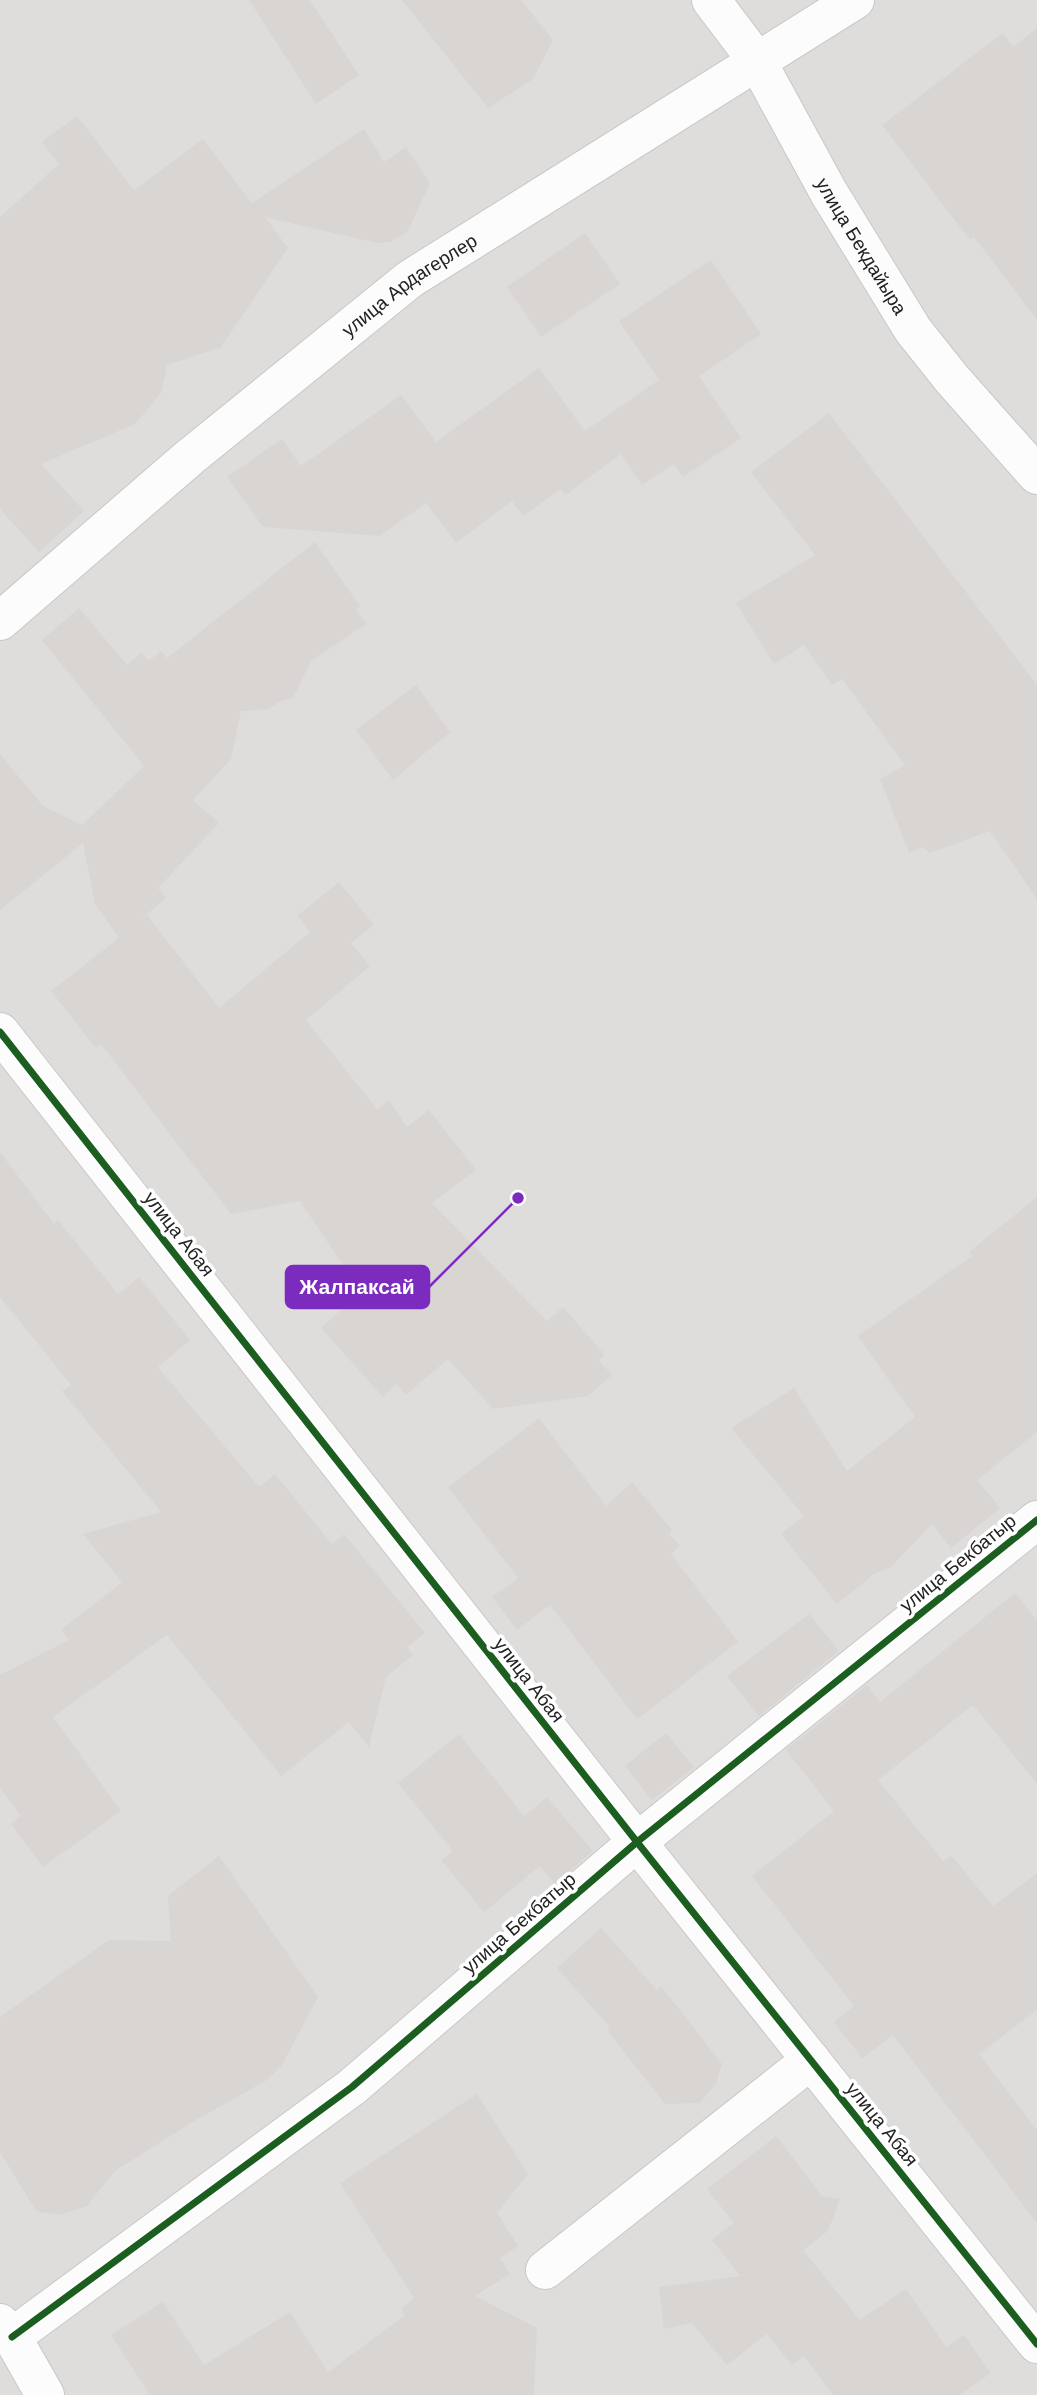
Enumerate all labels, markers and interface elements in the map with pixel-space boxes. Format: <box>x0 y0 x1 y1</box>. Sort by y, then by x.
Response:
street label: улица Бекдайыра <box>812 174 911 318</box>
street label: улица Ардагерлер <box>338 229 481 340</box>
street label: улица Абая <box>139 1188 219 1280</box>
callout: Жалпаксай <box>286 1266 429 1308</box>
text: Жалпаксай <box>298 1275 415 1298</box>
street label: улица Бекбатыр <box>896 1510 1020 1616</box>
street label: улица Абая <box>489 1634 569 1726</box>
street label: улица Бекбатыр <box>458 1868 580 1978</box>
street label: улица Абая <box>842 2078 922 2170</box>

